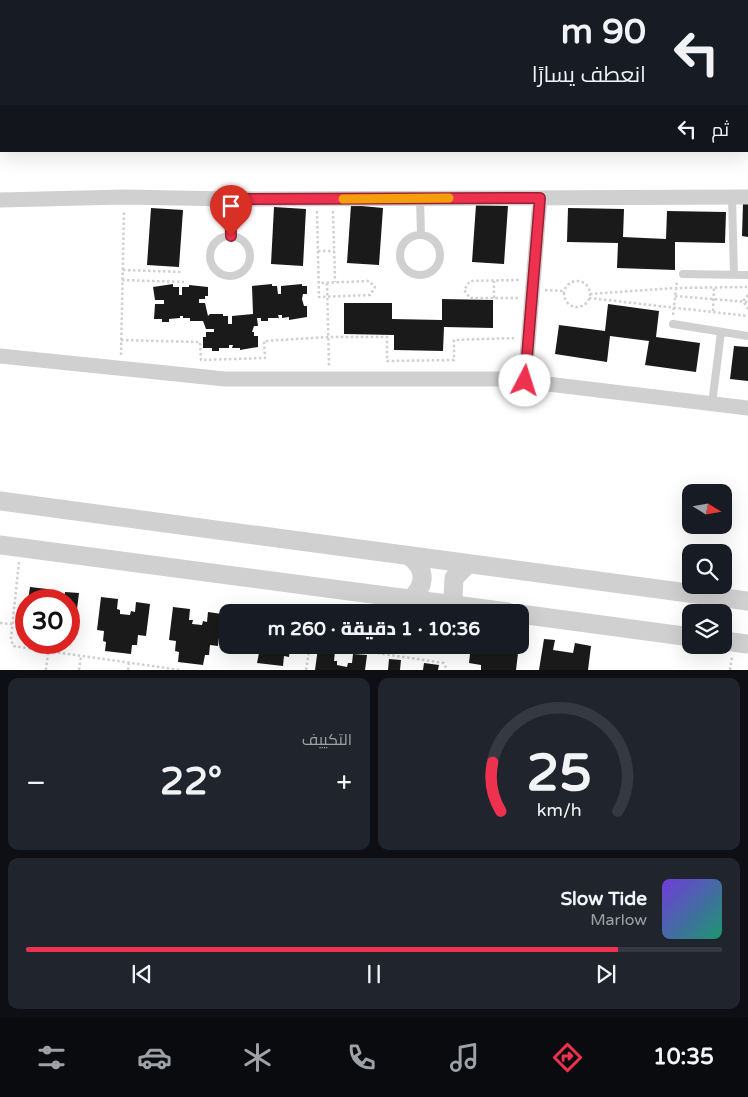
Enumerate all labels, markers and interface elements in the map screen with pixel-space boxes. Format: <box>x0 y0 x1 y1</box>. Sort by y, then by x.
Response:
text: 90 m <box>561 11 646 53</box>
icon: left <box>664 20 729 85</box>
text: انعطف يسارًا <box>532 62 646 88</box>
icon: left <box>673 115 701 143</box>
text: ثم <box>711 119 729 141</box>
pin <box>210 185 252 236</box>
icon: arrive <box>217 192 245 220</box>
position arrow <box>498 354 550 406</box>
north arrow <box>682 484 732 534</box>
map controls <box>682 484 732 654</box>
button: search <box>682 544 732 594</box>
speed limit sign: 30 <box>15 589 80 654</box>
button: layers <box>682 604 732 654</box>
text: 10:36 · 1 دقيقة · 260 m <box>268 618 480 640</box>
text: التكييف <box>302 730 352 750</box>
text: 25 <box>526 742 592 805</box>
text: 22° <box>160 759 222 805</box>
text: − <box>26 766 46 800</box>
text: + <box>336 766 352 800</box>
text: km/h <box>537 800 581 821</box>
text: Slow Tide <box>560 888 647 910</box>
text: Marlow <box>590 910 647 930</box>
icon: previous <box>128 960 156 988</box>
icon: pause <box>360 960 388 988</box>
icon: next <box>592 960 620 988</box>
icon: filters <box>34 1040 69 1075</box>
icon: car <box>137 1040 172 1075</box>
icon: climate <box>240 1040 275 1075</box>
icon: phone <box>344 1040 379 1075</box>
icon: music <box>447 1040 482 1075</box>
icon: directions <box>550 1040 585 1075</box>
text: 10:35 <box>653 1044 714 1070</box>

